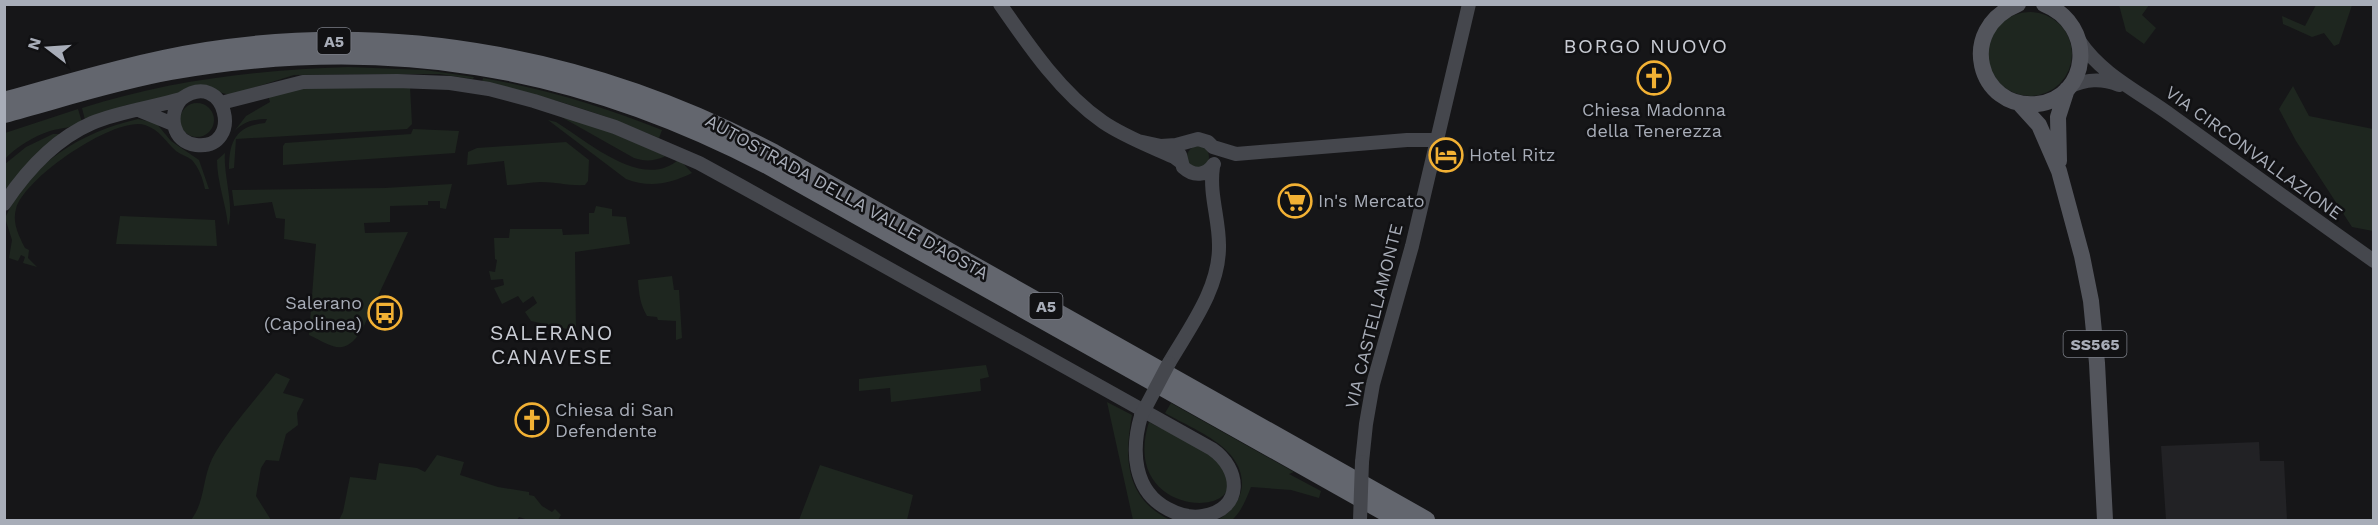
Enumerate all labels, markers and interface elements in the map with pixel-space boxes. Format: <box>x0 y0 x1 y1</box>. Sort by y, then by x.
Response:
north arrow <box>18 18 78 78</box>
road number: A5 <box>318 28 350 54</box>
district label: BORGO NUOVO <box>1563 34 1729 58</box>
text: N <box>23 35 45 52</box>
church icon: Chiesa Madonna della Tenerezza <box>1636 60 1672 96</box>
street label: VIA CIRCONVALLAZIONE <box>2162 81 2347 224</box>
place label: Chiesa Madonna della Tenerezza <box>1582 99 1726 141</box>
street label: AUTOSTRADA DELLA VALLE D'AOSTA <box>702 110 993 283</box>
hotel icon: Hotel Ritz <box>1428 137 1464 173</box>
place label: Hotel Ritz <box>1469 144 1555 165</box>
supermarket icon: In's Mercato <box>1277 183 1313 219</box>
place label: In's Mercato <box>1318 190 1424 211</box>
street label: VIA CASTELLAMONTE <box>1340 221 1407 410</box>
place label: Salerano (Capolinea) <box>264 292 362 334</box>
road number: A5 <box>1030 293 1062 319</box>
bus stop icon: Salerano (Capolinea) <box>367 295 403 331</box>
district label: SALERANO CANAVESE <box>490 320 614 369</box>
road number: SS565 <box>2064 331 2126 357</box>
place label: Chiesa di San Defendente <box>555 399 674 441</box>
church icon: Chiesa di San Defendente <box>514 402 550 438</box>

